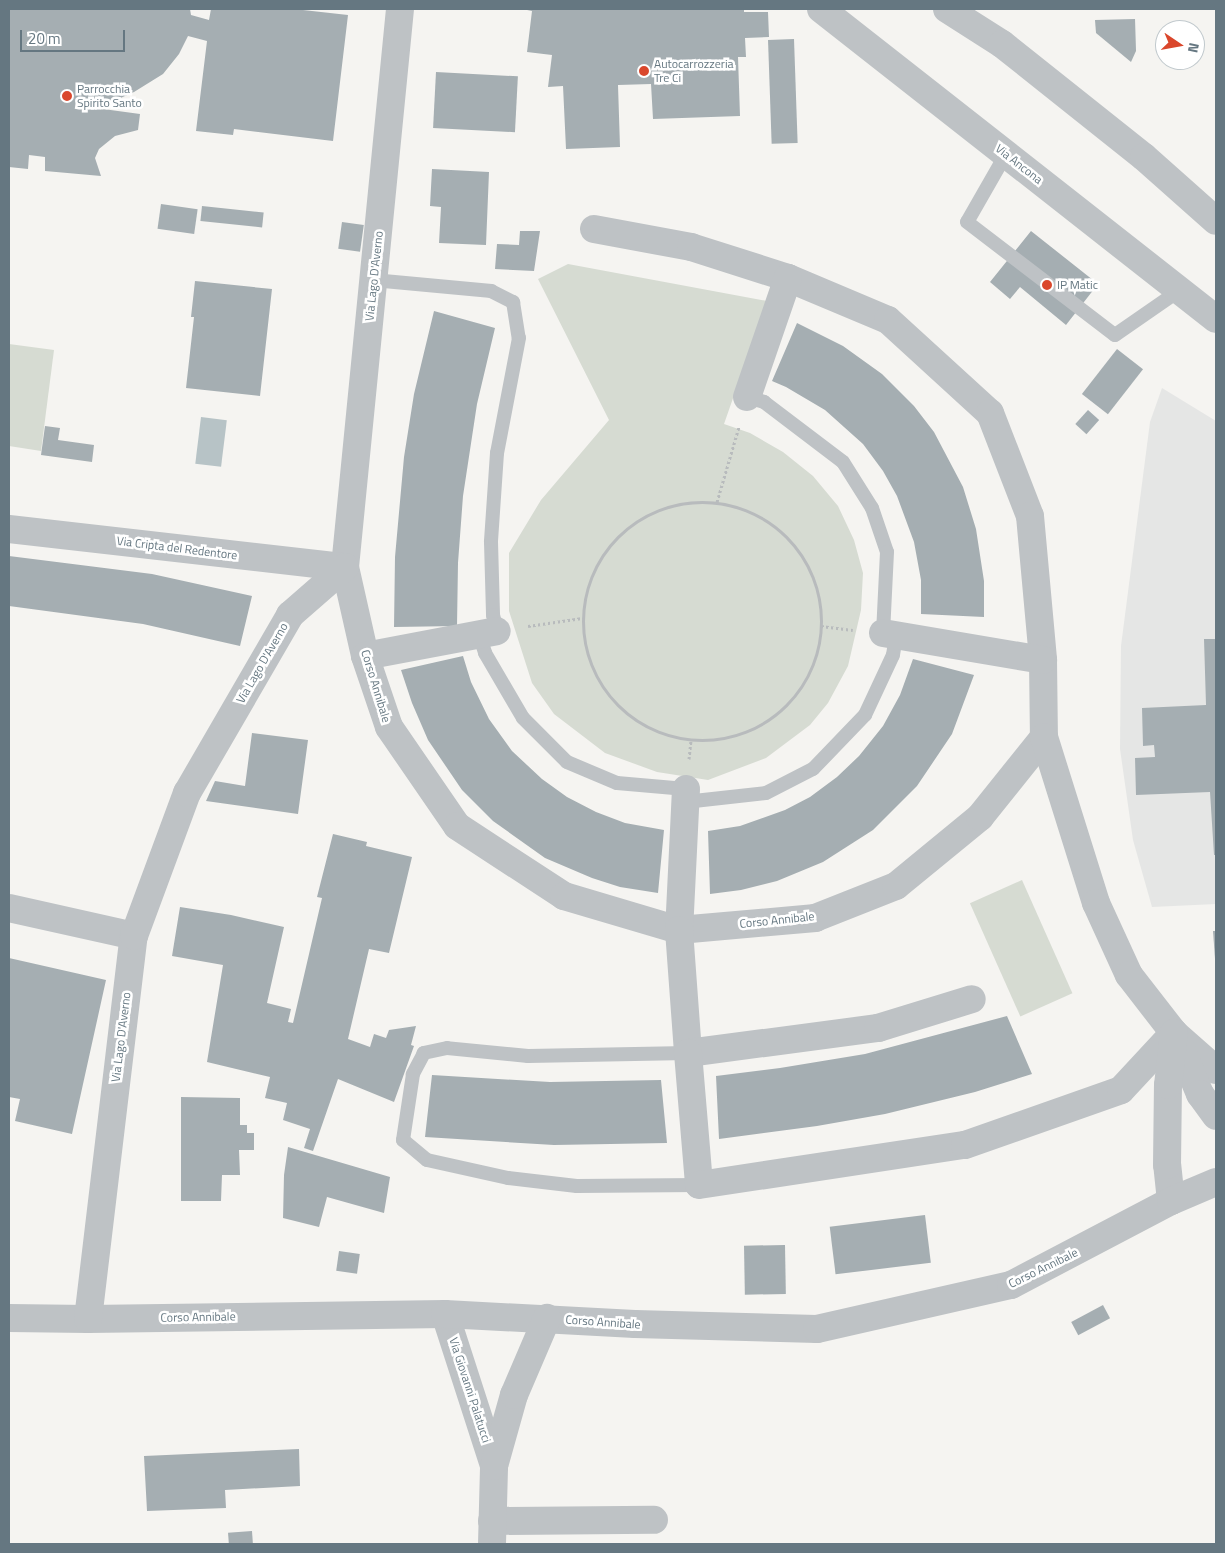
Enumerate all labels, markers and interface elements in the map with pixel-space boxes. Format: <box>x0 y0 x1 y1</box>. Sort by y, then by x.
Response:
scale bar <box>22 20 128 52</box>
north arrow <box>1155 20 1205 70</box>
text: 20 m <box>28 27 61 50</box>
text: N <box>1183 41 1205 55</box>
place label: Autocarrozzeria Tre Ci <box>654 57 734 85</box>
marker: Autocarrozzeria Tre Ci <box>638 65 650 77</box>
place label: Parrocchia Spirito Santo <box>77 82 142 110</box>
marker: Parrocchia Spirito Santo <box>61 90 73 102</box>
street label: Via Ancona <box>993 141 1045 187</box>
street label: Via Lago D'Averno <box>362 230 386 322</box>
place label: IP Matic <box>1057 278 1098 292</box>
marker: IP Matic <box>1041 279 1053 291</box>
street label: Via Cripta del Redentore <box>116 533 238 563</box>
street label: Via Lago D'Averno <box>233 620 291 706</box>
street label: Corso Annibale <box>358 648 394 724</box>
street label: Corso Annibale <box>739 909 815 931</box>
street label: Via Lago D'Averno <box>108 991 134 1083</box>
street label: Corso Annibale <box>1006 1245 1080 1291</box>
street label: Corso Annibale <box>160 1309 236 1325</box>
street label: Corso Annibale <box>565 1312 641 1332</box>
street label: Via Giovanni Palatucci <box>446 1336 494 1444</box>

